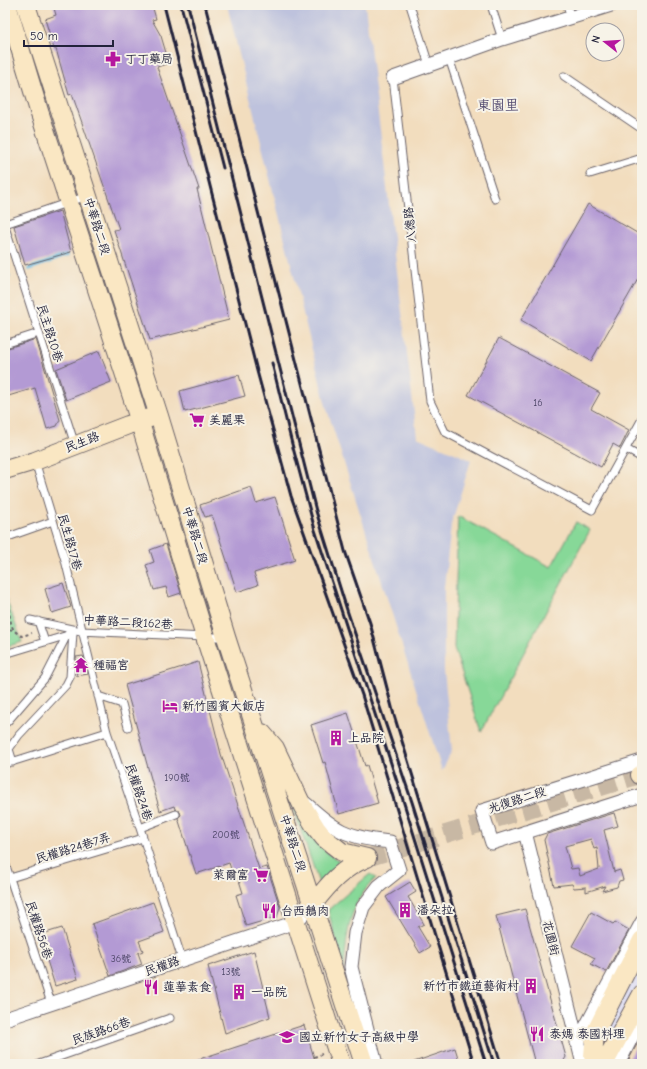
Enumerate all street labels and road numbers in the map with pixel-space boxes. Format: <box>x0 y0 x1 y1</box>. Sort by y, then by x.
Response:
street label: 中華路二段 <box>81 195 113 257</box>
street label: 八德路 <box>401 206 419 244</box>
street label: 民主路10巷 <box>34 302 66 364</box>
street label: 民生路 <box>63 429 101 455</box>
street label: 中華路二段 <box>180 504 210 566</box>
street label: 民生路17巷 <box>55 512 85 572</box>
street label: 中華路二段162巷 <box>83 613 173 631</box>
street label: 民權路24巷 <box>123 761 155 823</box>
street label: 光復路二段 <box>486 784 548 816</box>
street label: 中華路二段 <box>277 812 309 874</box>
street label: 民權路24巷7弄 <box>34 830 112 866</box>
street label: 民權路56巷 <box>23 899 55 961</box>
street label: 花園街 <box>540 919 562 957</box>
street label: 民權路 <box>143 954 181 978</box>
street label: 民族路66巷 <box>70 1014 132 1048</box>

